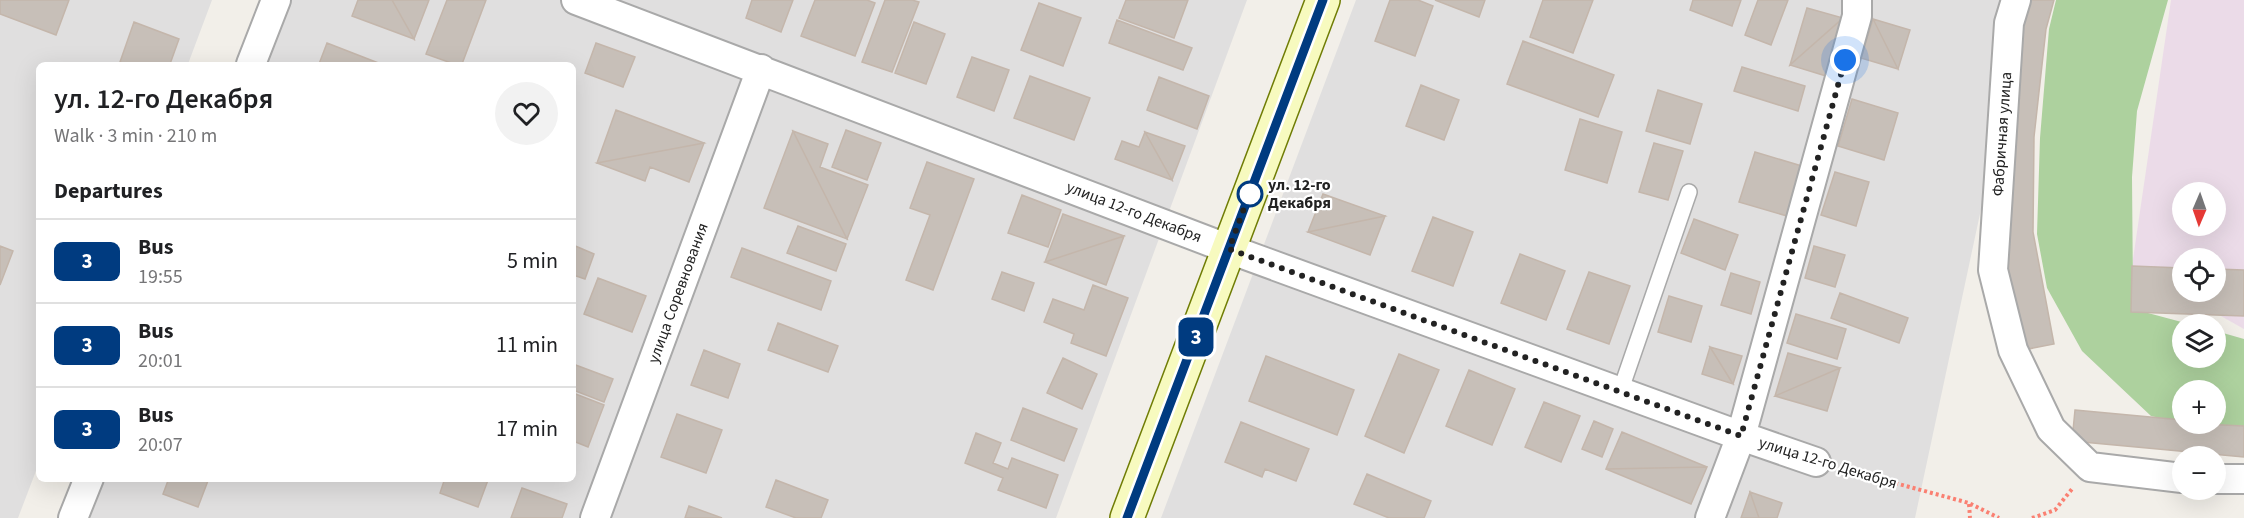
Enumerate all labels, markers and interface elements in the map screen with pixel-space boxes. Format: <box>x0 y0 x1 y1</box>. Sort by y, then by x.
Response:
your location <box>1830 45 1860 75</box>
street label: Фабричная улица <box>1987 71 2017 197</box>
text: ул. 12-го Декабря <box>54 79 273 119</box>
button: heart <box>495 82 558 145</box>
text: Walk · 3 min · 210 m <box>54 122 217 150</box>
place label: ул. 12-го Декабря <box>1268 174 1331 214</box>
text: Departures <box>54 175 163 207</box>
street label: улица 12-го Декабря <box>1063 176 1205 248</box>
marker: ул. 12-го Декабря <box>1237 181 1263 207</box>
north arrow <box>2172 182 2226 236</box>
map controls <box>2172 182 2226 500</box>
street label: улица Соревнования <box>642 220 714 366</box>
text: Bus <box>138 231 174 263</box>
text: 5 min <box>507 245 558 277</box>
text: 3 <box>81 246 93 276</box>
button: locate <box>2172 248 2226 302</box>
text: 19:55 <box>138 263 183 291</box>
button: layers <box>2172 314 2226 368</box>
text: Bus <box>138 315 174 347</box>
line badge: 3 <box>1176 318 1216 356</box>
text: 3 <box>1190 322 1202 352</box>
text: 11 min <box>496 329 558 361</box>
text: 3 <box>81 330 93 360</box>
text: 20:01 <box>138 347 183 375</box>
button: + <box>2172 380 2226 434</box>
text: Bus <box>138 399 174 431</box>
text: 17 min <box>496 413 558 445</box>
text: 3 <box>81 414 93 444</box>
text: 20:07 <box>138 431 183 459</box>
street label: улица 12-го Декабря <box>1756 431 1900 495</box>
button: − <box>2172 446 2226 500</box>

